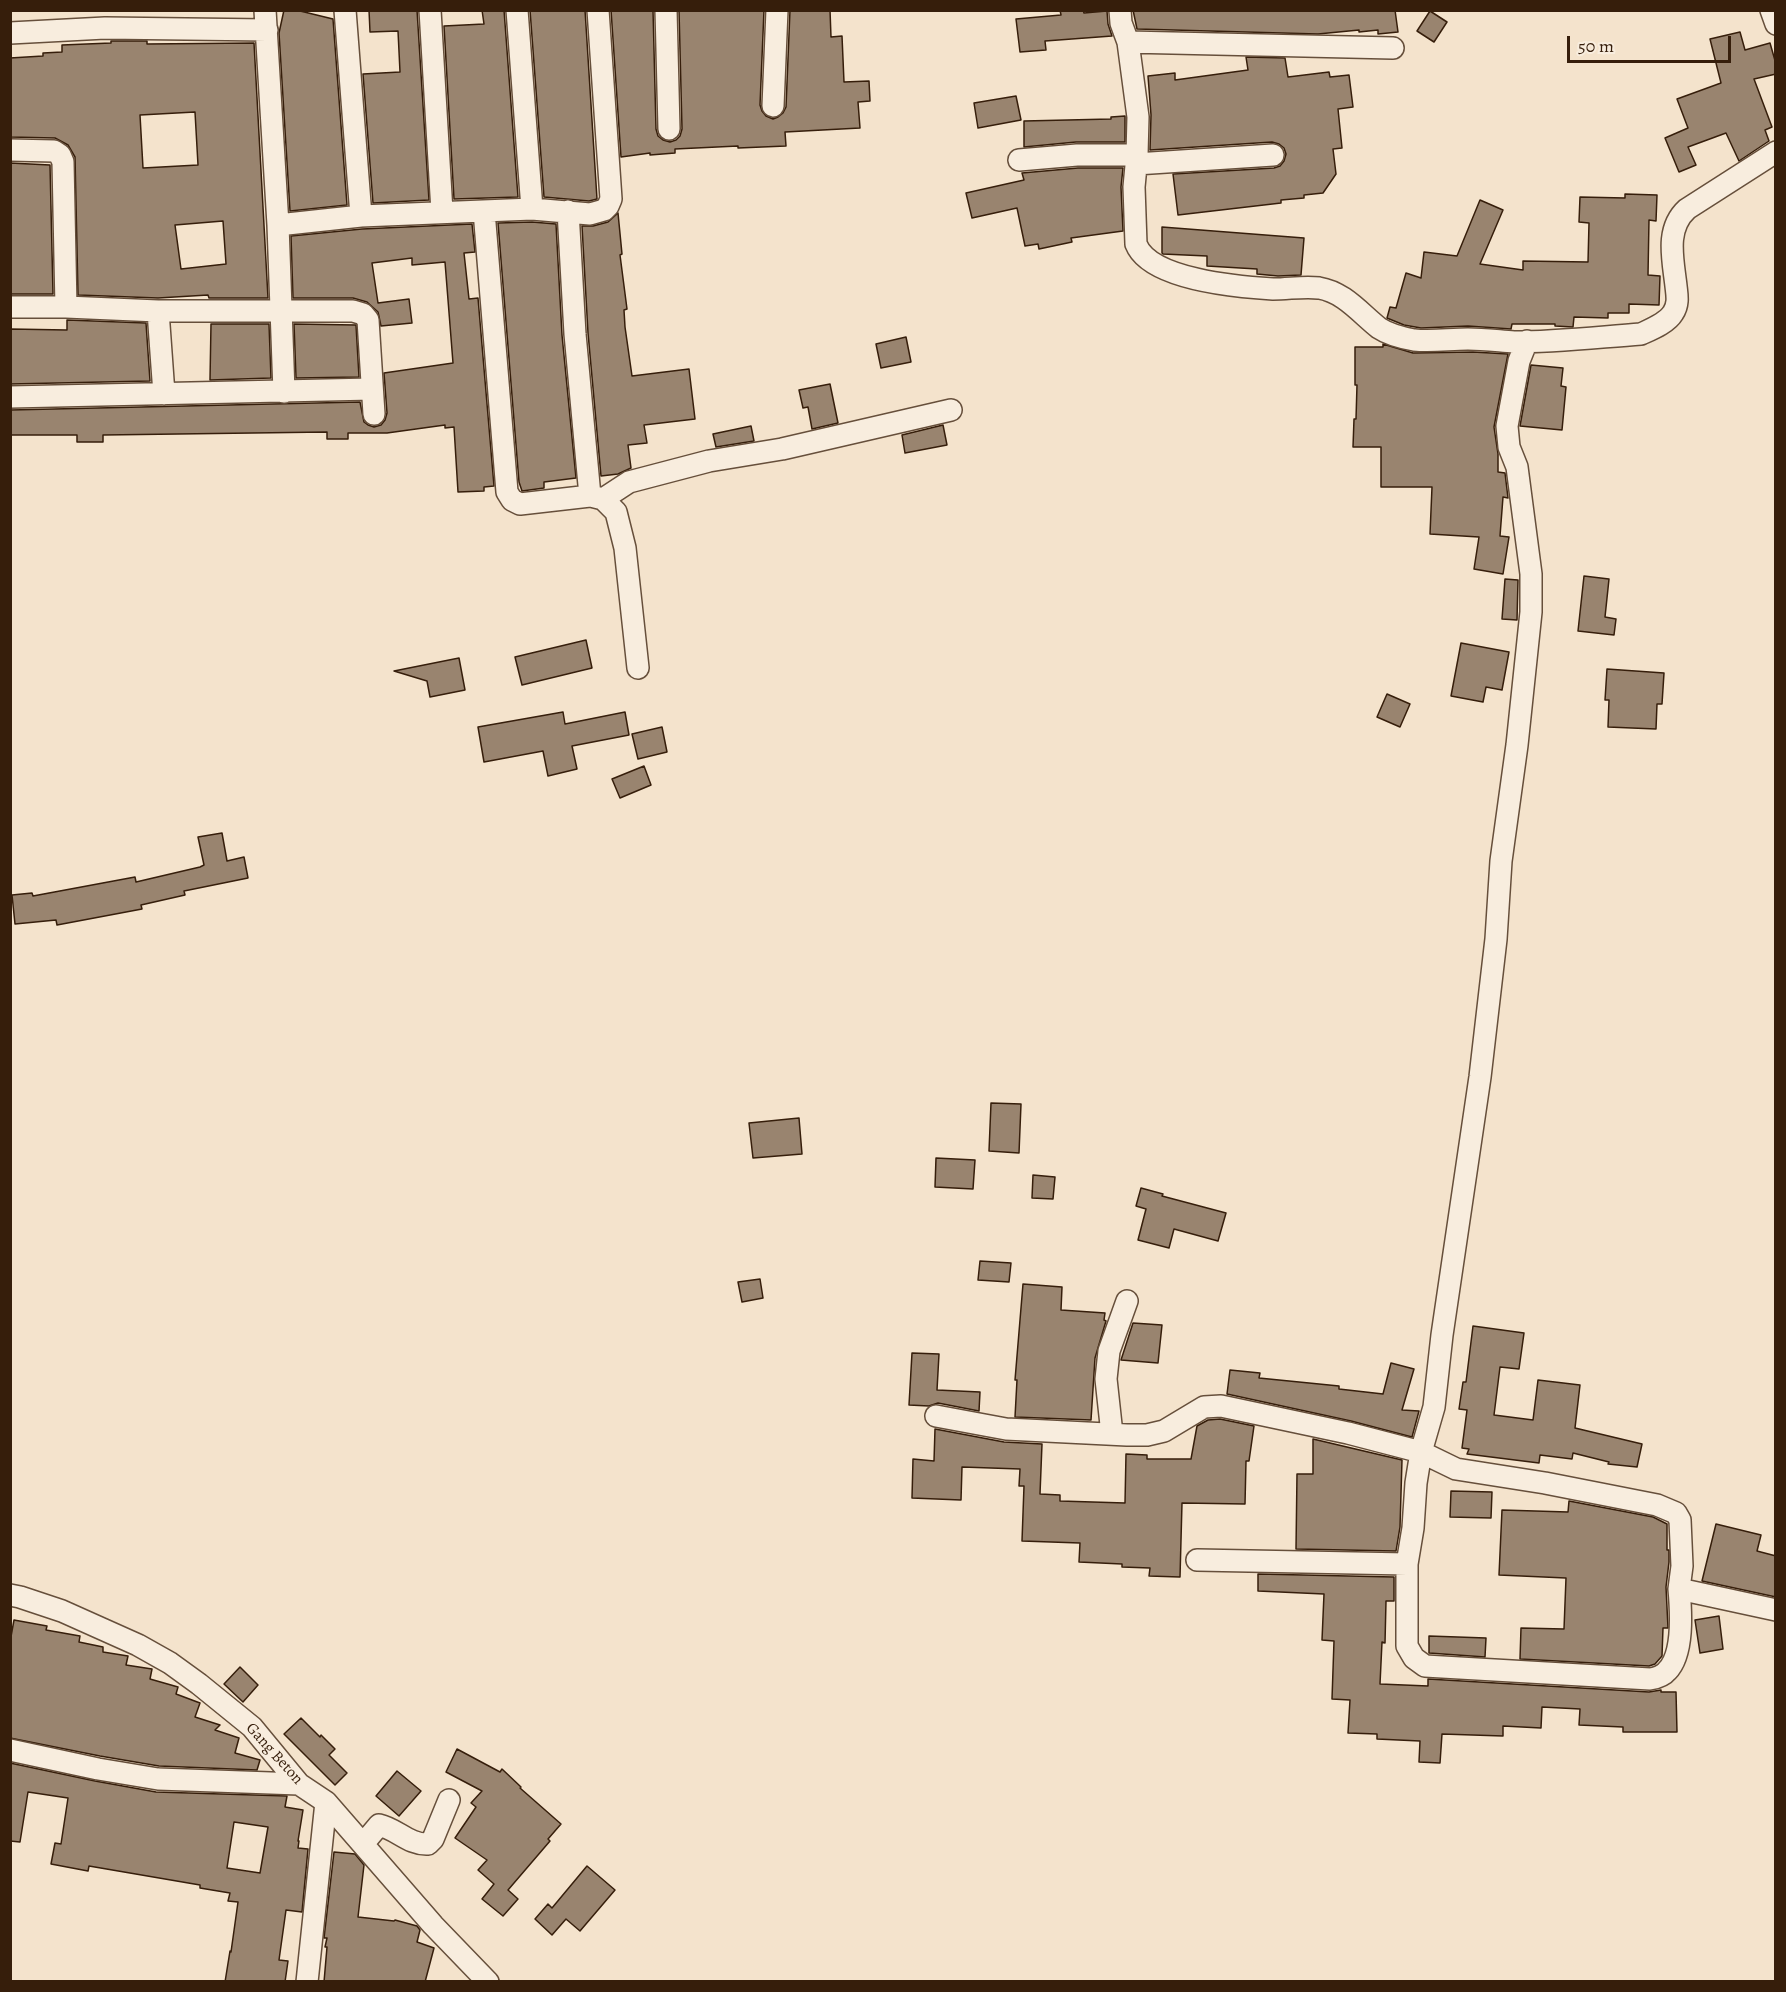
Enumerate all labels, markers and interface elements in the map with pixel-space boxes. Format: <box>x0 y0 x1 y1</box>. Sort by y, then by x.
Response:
scale bar <box>1570 24 1734 62</box>
text: 50 m <box>1578 34 1614 58</box>
street label: Gang Beton <box>241 1719 307 1789</box>

